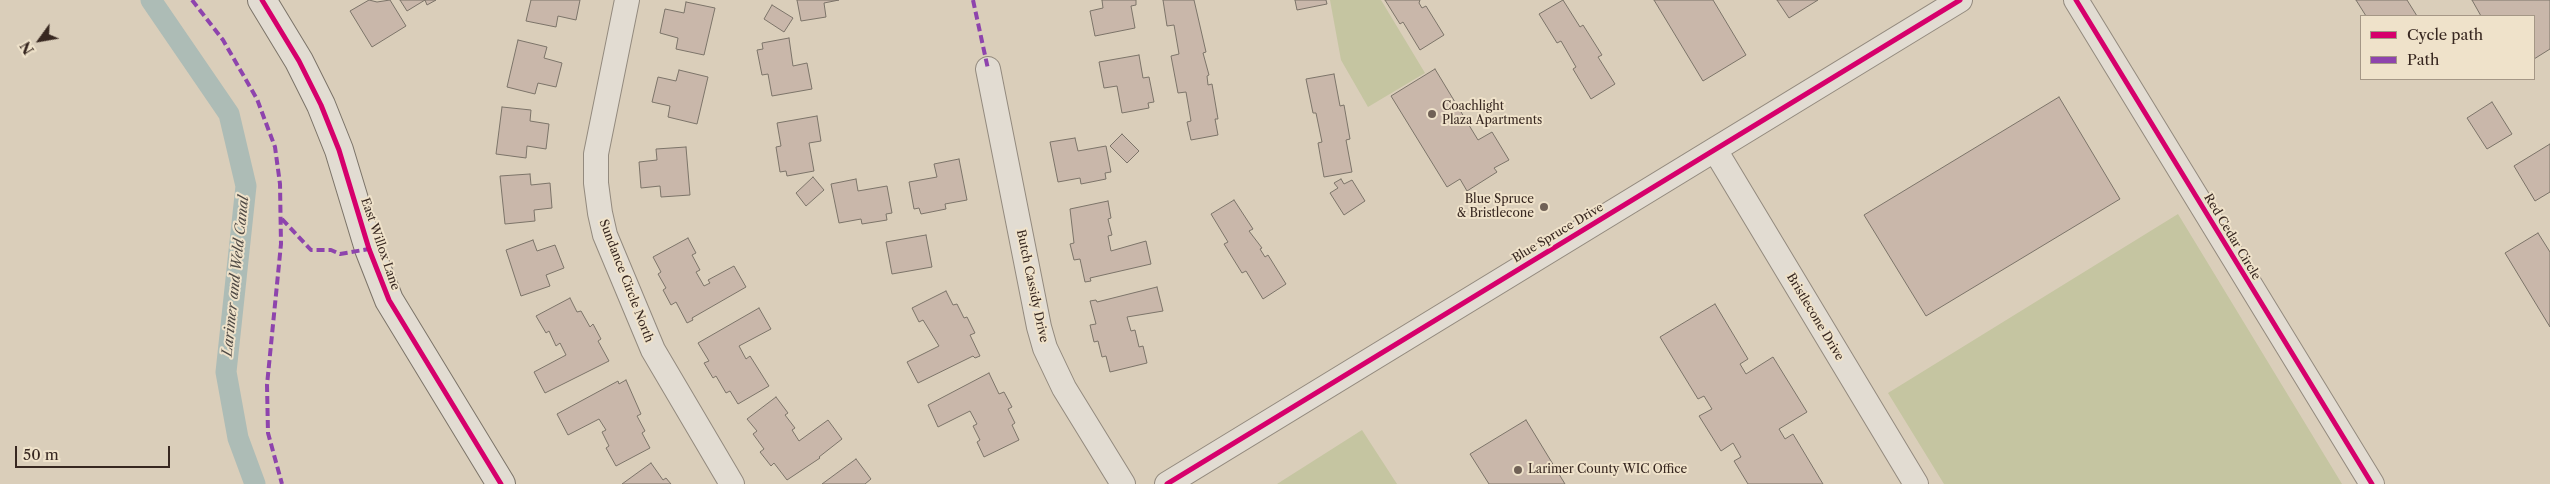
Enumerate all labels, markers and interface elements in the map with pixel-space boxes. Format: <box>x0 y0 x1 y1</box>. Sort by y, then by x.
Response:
north arrow <box>15 15 65 65</box>
legend <box>2360 15 2535 80</box>
text: Cycle path <box>2407 25 2483 44</box>
text: N <box>16 38 38 58</box>
text: Path <box>2407 50 2439 69</box>
place label: Coachlight Plaza Apartments <box>1442 100 1542 128</box>
marker: Coachlight Plaza Apartments <box>1426 108 1438 120</box>
street label: Red Cedar Circle <box>2201 191 2263 283</box>
place label: Blue Spruce & Bristlecone <box>1457 193 1534 221</box>
water label: Larimer and Weld Canal <box>219 195 253 357</box>
street label: East Willox Lane <box>357 196 403 292</box>
street label: Blue Spruce Drive <box>1510 200 1606 266</box>
marker: Blue Spruce & Bristlecone <box>1538 201 1550 213</box>
street label: Sundance Circle North <box>596 217 656 345</box>
street label: Butch Cassidy Drive <box>1013 228 1051 344</box>
street label: Bristlecone Drive <box>1783 271 1847 363</box>
scale bar <box>18 436 172 468</box>
text: 50 m <box>23 445 59 464</box>
place label: Larimer County WIC Office <box>1528 463 1687 477</box>
marker: Larimer County WIC Office <box>1512 464 1524 476</box>

